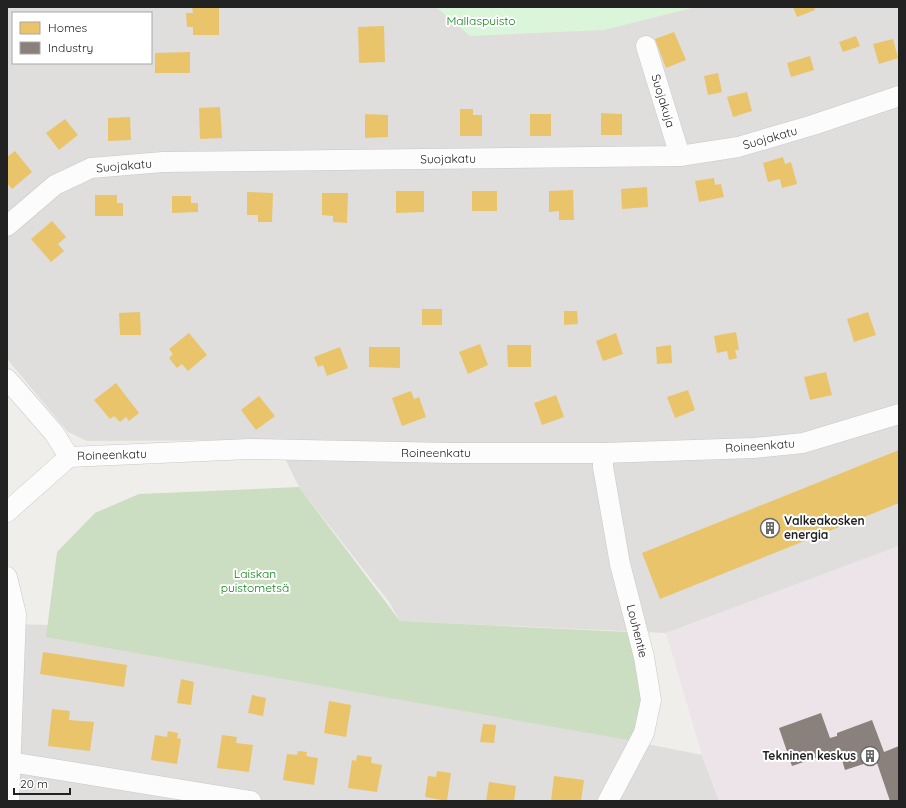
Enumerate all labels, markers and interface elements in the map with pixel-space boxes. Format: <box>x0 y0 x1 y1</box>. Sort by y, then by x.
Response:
legend <box>12 12 152 64</box>
park label: Mallaspuisto <box>446 13 516 28</box>
text: Homes <box>48 20 88 35</box>
text: Industry <box>48 40 93 55</box>
street label: Suojakuja <box>648 72 679 129</box>
street label: Suojakatu <box>741 123 799 152</box>
street label: Suojakatu <box>420 151 476 166</box>
street label: Suojakatu <box>95 156 152 175</box>
street label: Roineenkatu <box>725 436 795 455</box>
street label: Roineenkatu <box>401 445 471 460</box>
street label: Roineenkatu <box>77 446 147 463</box>
place label: Valkeakosken energia <box>784 513 865 542</box>
building icon: Valkeakosken energia <box>759 517 781 539</box>
park label: Laiskan puistometsä <box>221 566 289 595</box>
street label: Louhentie <box>624 603 651 659</box>
building icon: Tekninen keskus <box>859 745 881 767</box>
place label: Tekninen keskus <box>762 748 856 763</box>
scale bar <box>14 770 70 796</box>
text: 20 m <box>20 776 48 791</box>

